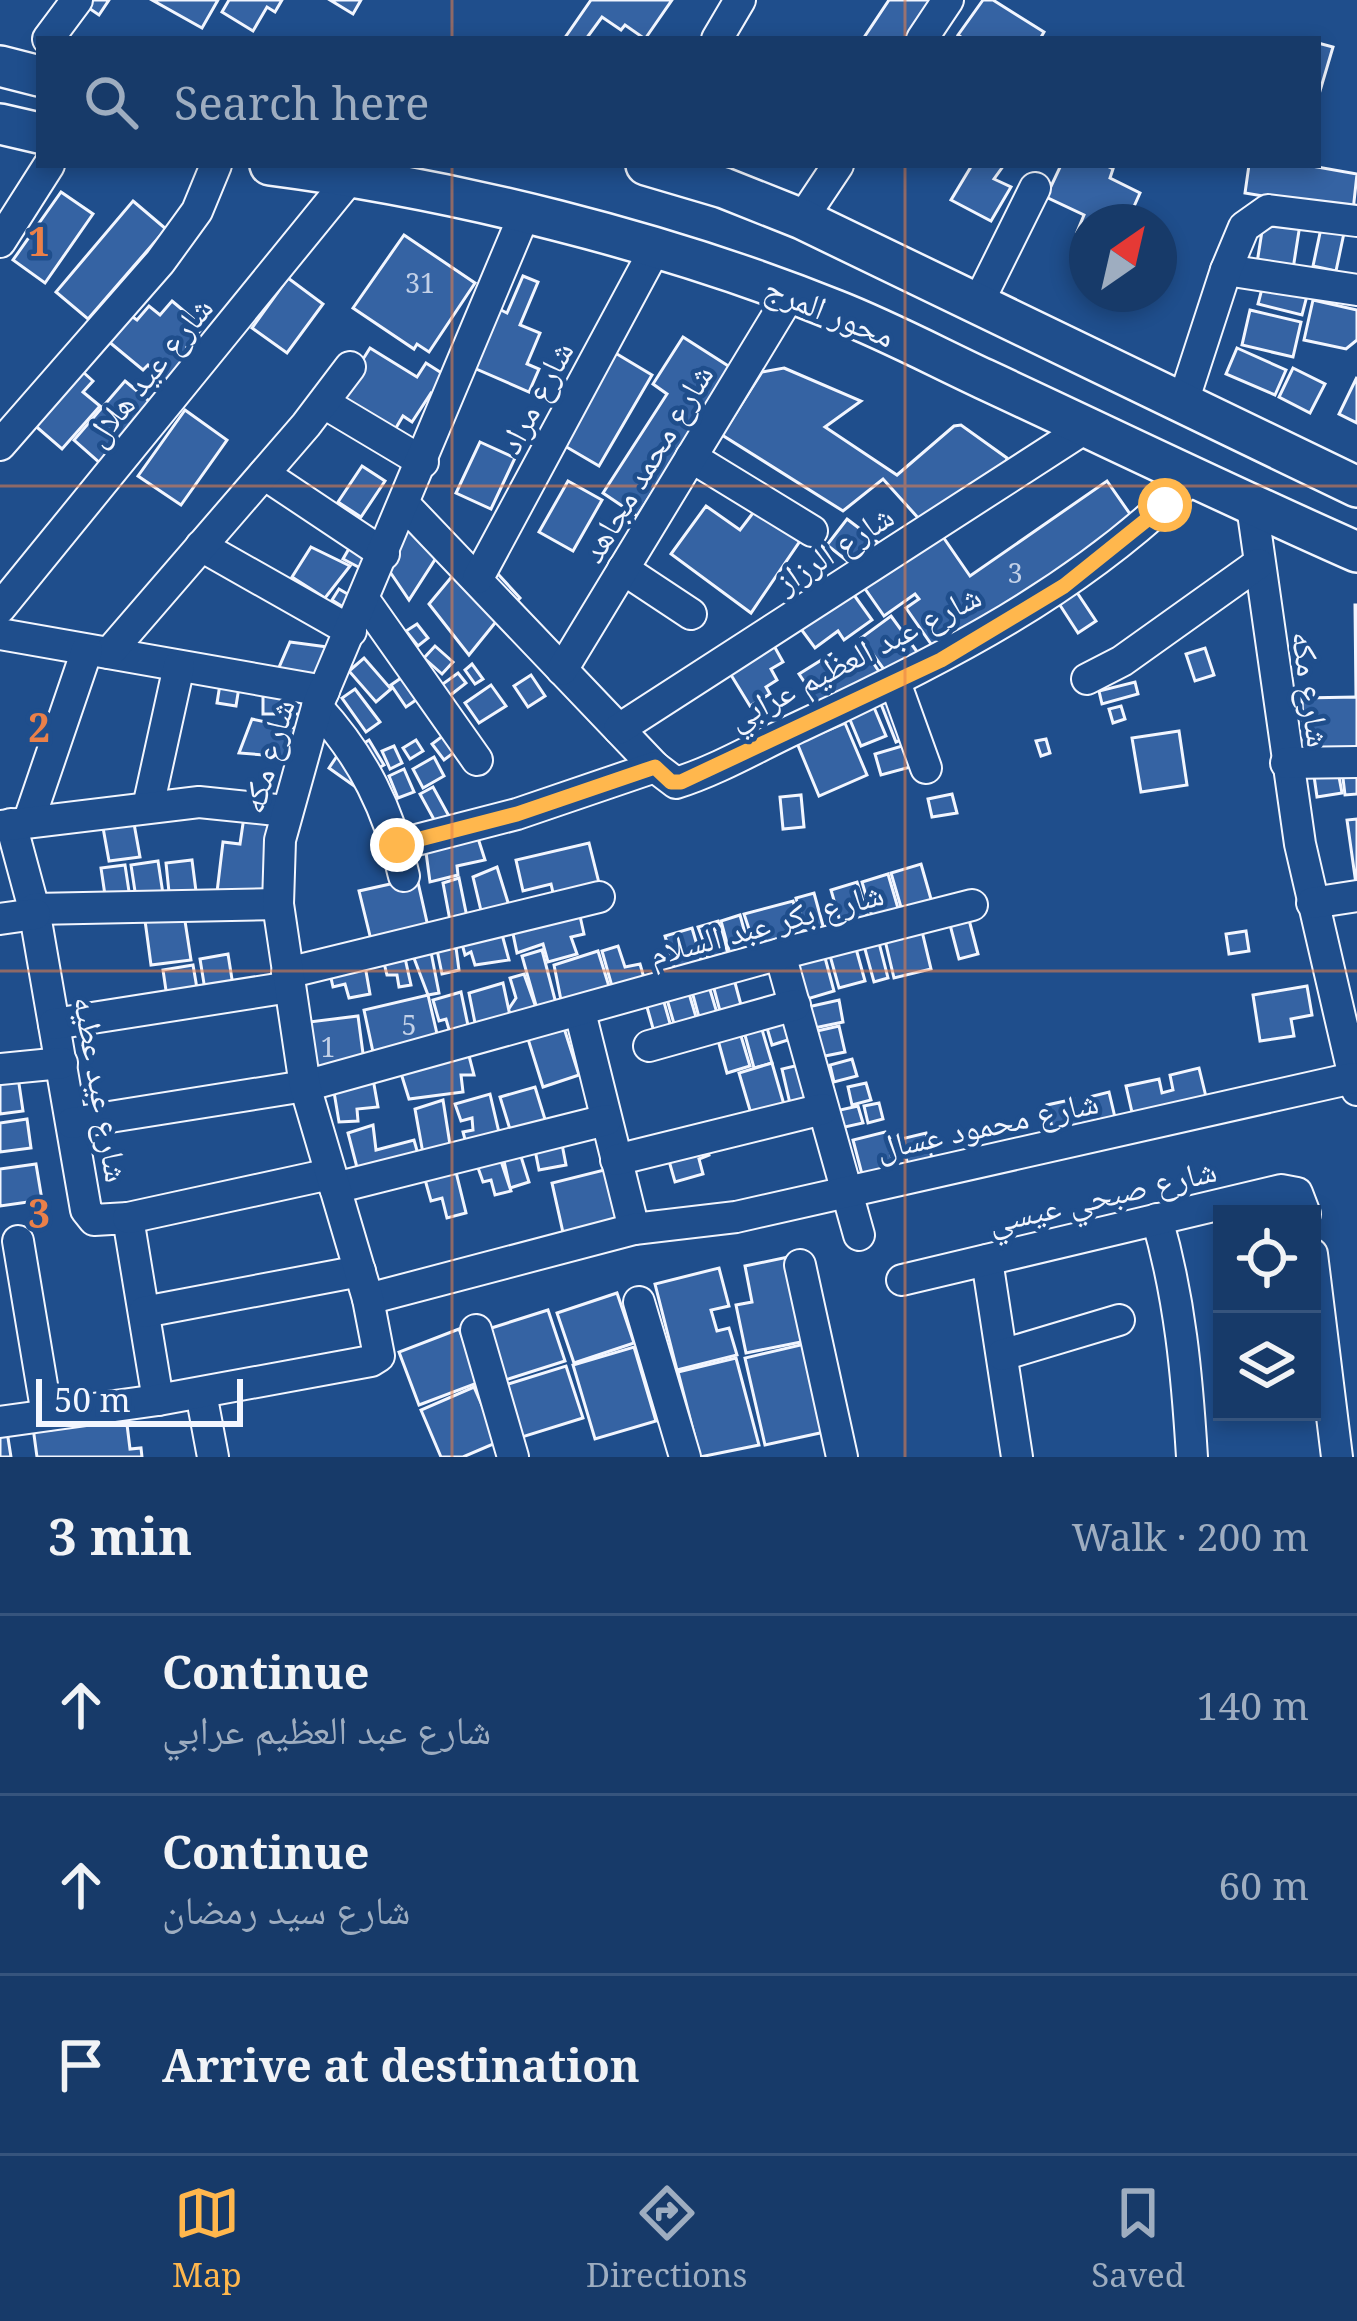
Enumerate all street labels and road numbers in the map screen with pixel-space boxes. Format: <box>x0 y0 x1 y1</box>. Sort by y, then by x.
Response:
street label: محور المرج <box>758 265 902 357</box>
street label: شارع عيد هلال <box>74 287 222 455</box>
street label: شارع مراد <box>487 333 583 461</box>
street label: شارع محمد مجاهد <box>569 355 723 571</box>
street label: شارع الرزاز <box>765 493 902 604</box>
street label: شارع عبد العظيم عرابي <box>720 573 990 743</box>
street label: شارع مكه <box>1282 628 1342 750</box>
street label: شارع مكه <box>229 694 305 818</box>
street label: شارع بكر عبد السلام <box>644 870 888 976</box>
street label: شارع عيد عطيه <box>63 992 141 1186</box>
street label: شارع محمود عسال <box>872 1078 1102 1170</box>
street label: شارع صبحي عيسي <box>983 1147 1222 1247</box>

